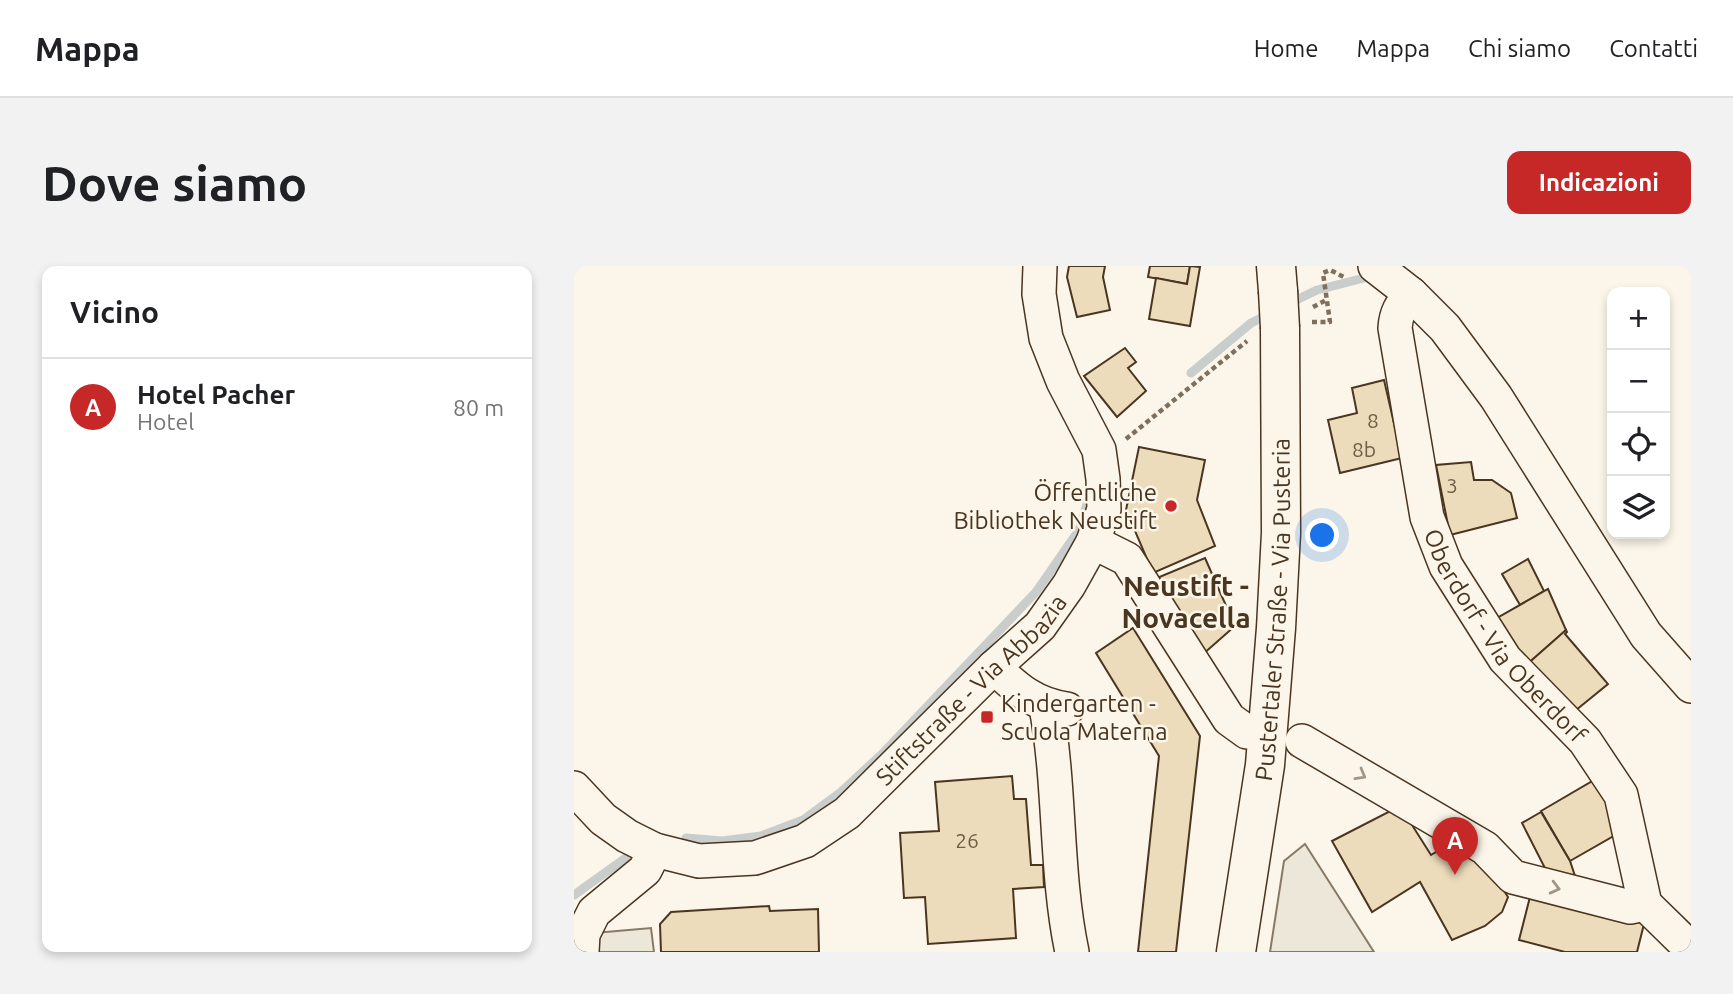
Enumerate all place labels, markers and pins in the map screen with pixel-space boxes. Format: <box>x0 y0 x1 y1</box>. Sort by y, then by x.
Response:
place label: Öffentliche Bibliothek Neustift <box>953 479 1158 534</box>
marker: Öffentliche Bibliothek Neustift <box>1163 498 1179 514</box>
place label: Kindergarten - Scuola Materna <box>1001 690 1168 745</box>
marker: Kindergarten - Scuola Materna <box>979 709 995 725</box>
pin: A <box>1432 817 1478 875</box>

